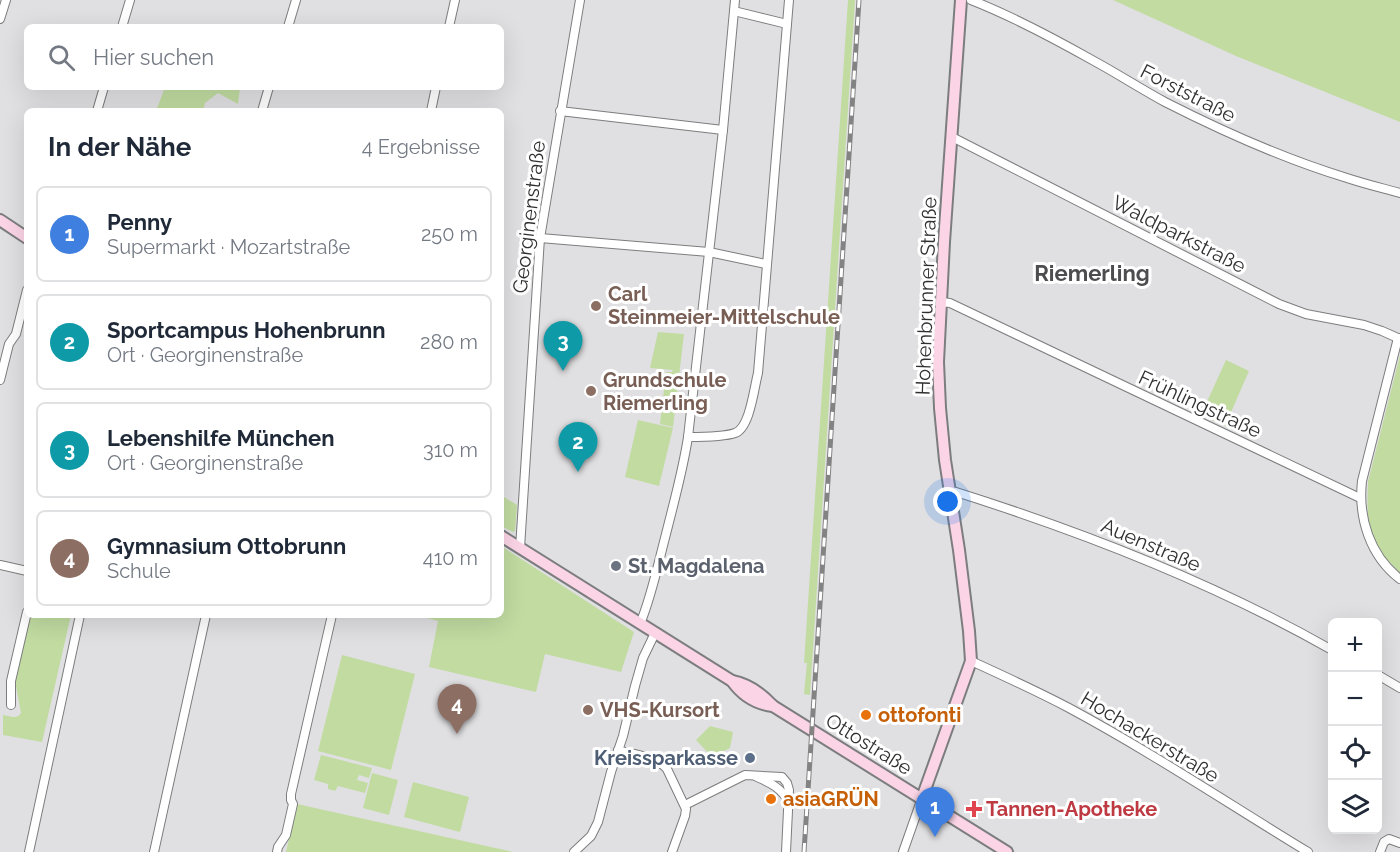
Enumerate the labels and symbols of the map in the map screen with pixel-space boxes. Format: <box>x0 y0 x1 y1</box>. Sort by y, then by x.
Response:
street label: Forststraße <box>1136 59 1240 127</box>
street label: Georginenstraße <box>508 139 550 295</box>
street label: Waldparkstraße <box>1108 190 1250 278</box>
street label: Hohenbrunner Straße <box>911 196 941 396</box>
district label: Riemerling <box>1034 260 1150 286</box>
place label: Carl Steinmeier-Mittelschule <box>608 282 840 329</box>
marker: Carl Steinmeier-Mittelschule <box>589 299 603 313</box>
pin: 3 <box>544 322 582 371</box>
street label: Frühlingstraße <box>1135 365 1265 443</box>
place label: Grundschule Riemerling <box>603 368 727 415</box>
marker: Grundschule Riemerling <box>584 384 598 398</box>
pin: 2 <box>558 422 598 472</box>
your location <box>933 487 962 516</box>
street label: Auenstraße <box>1098 513 1205 577</box>
place label: St. Magdalena <box>628 554 765 578</box>
marker: St. Magdalena <box>609 559 623 573</box>
pin: 4 <box>438 684 476 734</box>
street label: Hochackerstraße <box>1077 686 1224 788</box>
place label: VHS-Kursort <box>600 698 720 722</box>
marker: VHS-Kursort <box>581 703 595 717</box>
place label: ottofonti <box>878 703 961 727</box>
street label: Ottostraße <box>821 708 917 780</box>
marker: ottofonti <box>859 708 873 722</box>
place label: Kreissparkasse <box>594 746 738 770</box>
marker: Kreissparkasse <box>743 751 757 765</box>
place label: asiaGRÜN <box>783 787 879 811</box>
pin: 1 <box>916 788 954 837</box>
marker: asiaGRÜN <box>764 792 778 806</box>
place label: Tannen-Apotheke <box>986 797 1157 821</box>
marker: Tannen-Apotheke <box>967 802 981 816</box>

